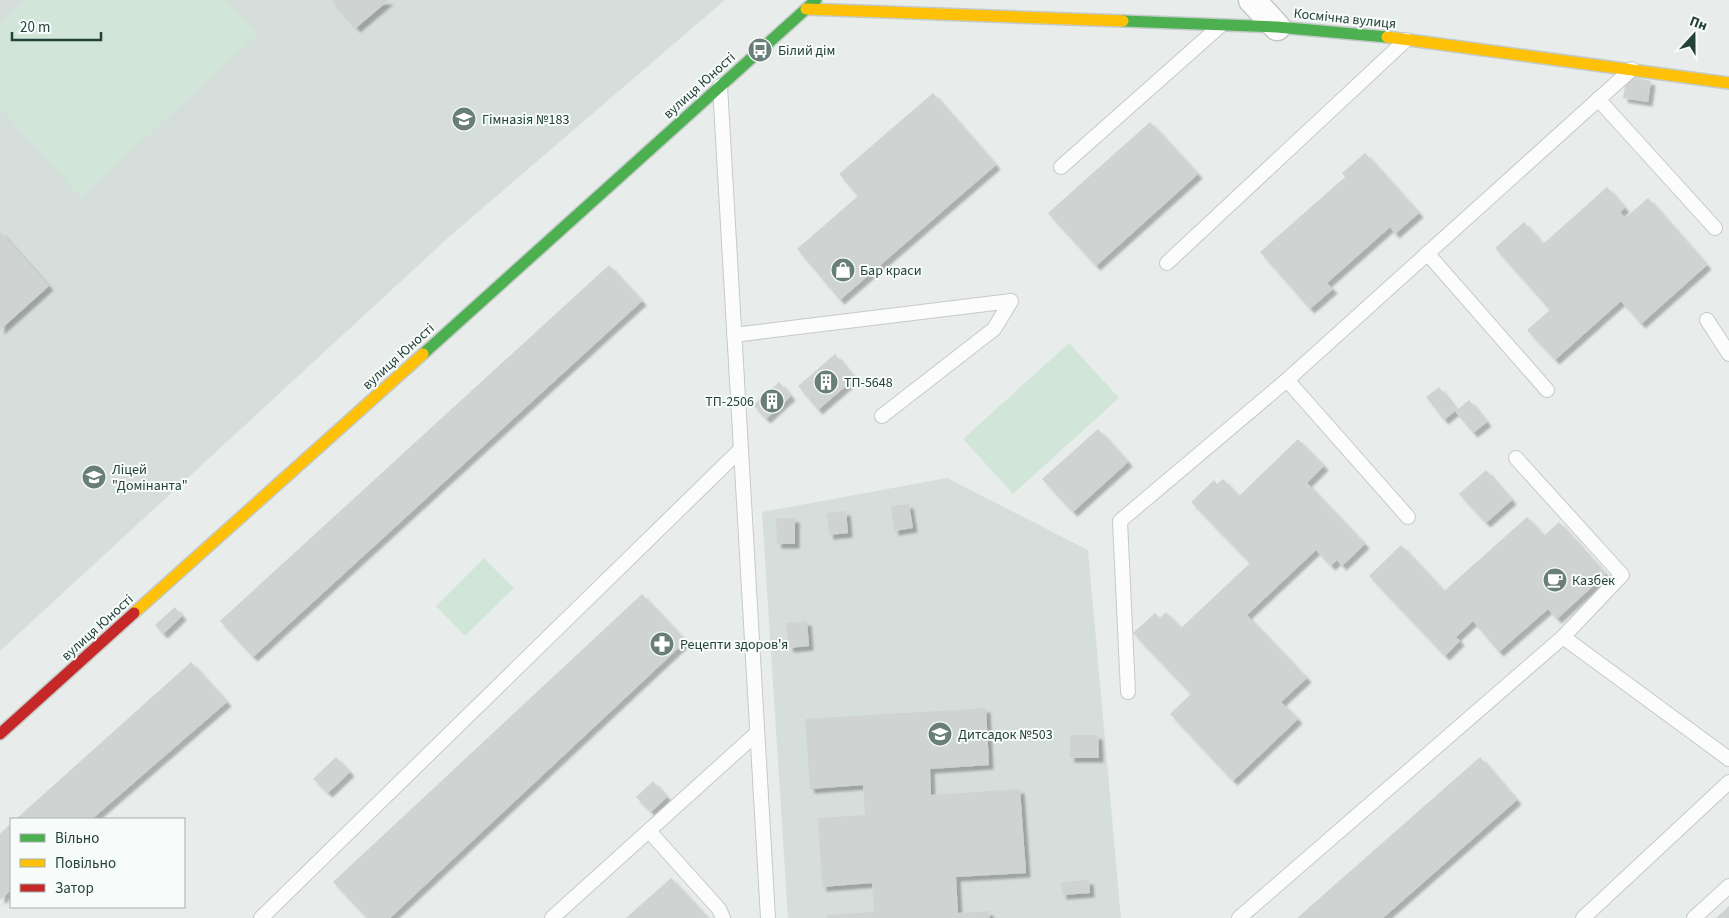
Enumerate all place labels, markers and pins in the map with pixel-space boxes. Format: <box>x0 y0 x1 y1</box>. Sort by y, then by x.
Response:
bus stop icon: Білий дім <box>747 37 773 63</box>
place label: Білий дім <box>778 41 835 61</box>
school or university icon: Гімназія №183 <box>451 106 477 132</box>
place label: Гімназія №183 <box>482 110 569 130</box>
shop icon: Бар краси <box>830 257 856 283</box>
place label: Бар краси <box>860 261 922 281</box>
building icon: ТП-5648 <box>813 369 839 395</box>
place label: ТП-5648 <box>844 373 893 393</box>
building icon: ТП-2506 <box>759 388 785 414</box>
place label: ТП-2506 <box>705 392 754 412</box>
place label: Ліцей "Домінанта" <box>112 460 188 496</box>
school or university icon: Ліцей "Домінанта" <box>81 464 107 490</box>
cafe icon: Казбек <box>1542 567 1568 593</box>
place label: Казбек <box>1572 571 1615 591</box>
pharmacy icon: Рецепти здоров'я <box>649 631 675 657</box>
place label: Рецепти здоров'я <box>680 635 788 655</box>
school or university icon: Дитсадок №503 <box>927 721 953 747</box>
place label: Дитсадок №503 <box>958 725 1053 745</box>

